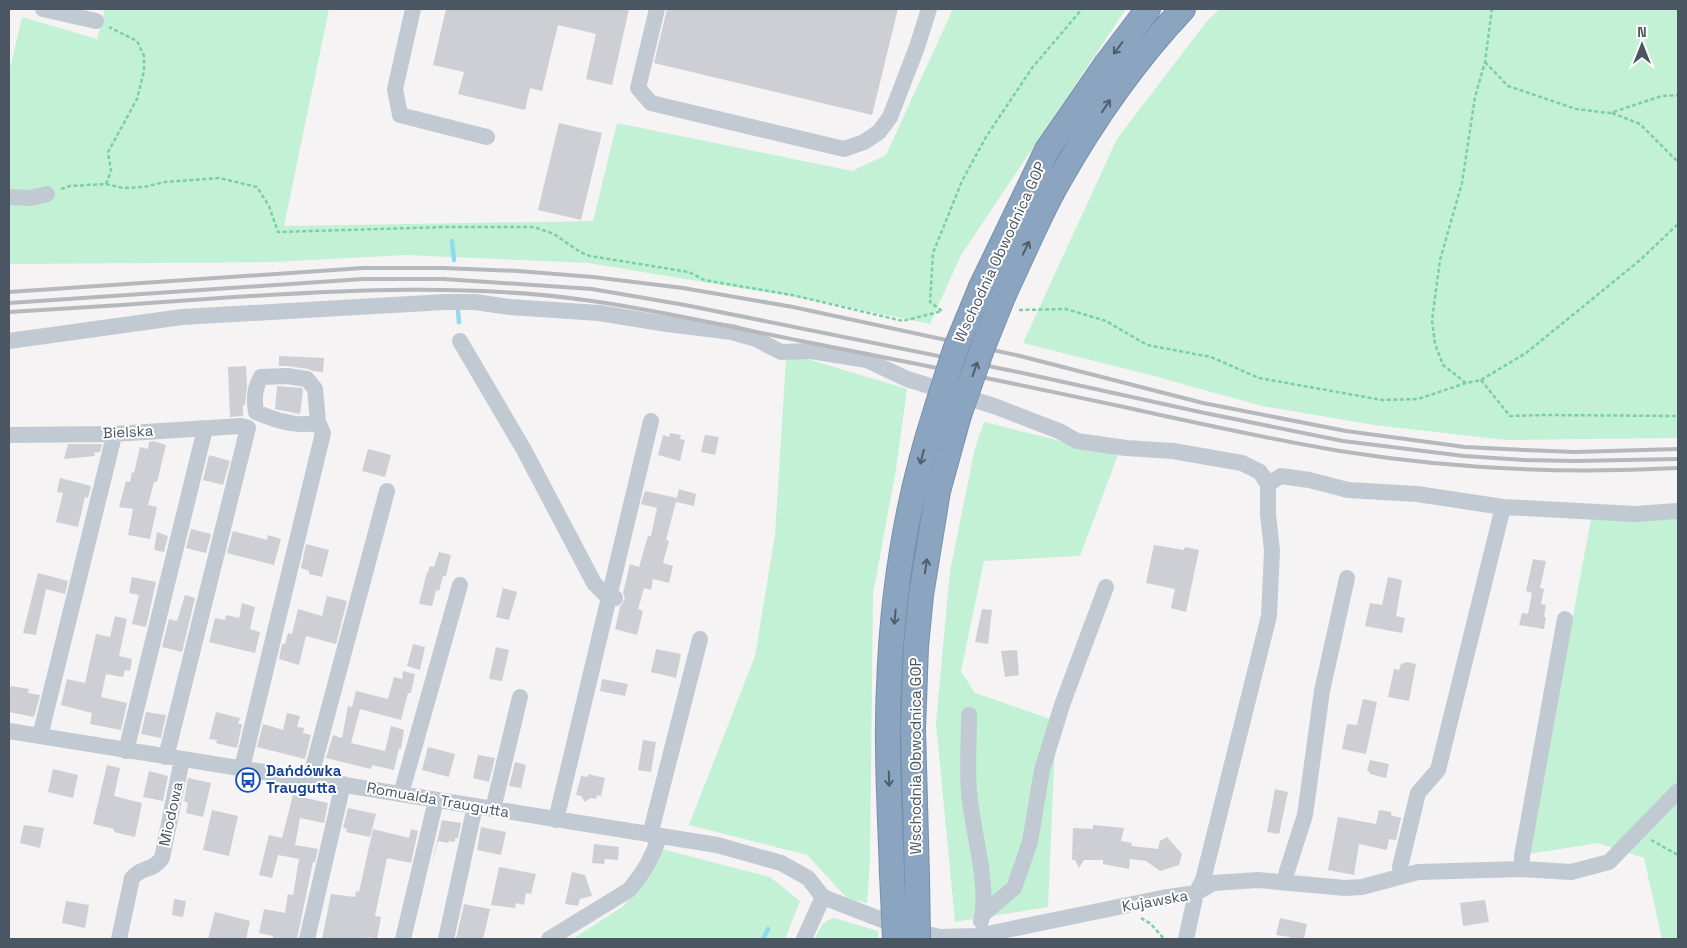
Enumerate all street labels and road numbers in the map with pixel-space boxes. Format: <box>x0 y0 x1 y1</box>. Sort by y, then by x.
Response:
street label: Wschodnia Obwodnica GOP <box>949 158 1050 345</box>
street label: Bielska <box>102 421 154 442</box>
street label: Wschodnia Obwodnica GOP <box>906 657 925 855</box>
street label: Romualda Traugutta <box>365 778 511 821</box>
street label: Miodowa <box>154 780 187 848</box>
street label: Kujawska <box>1120 885 1190 916</box>

